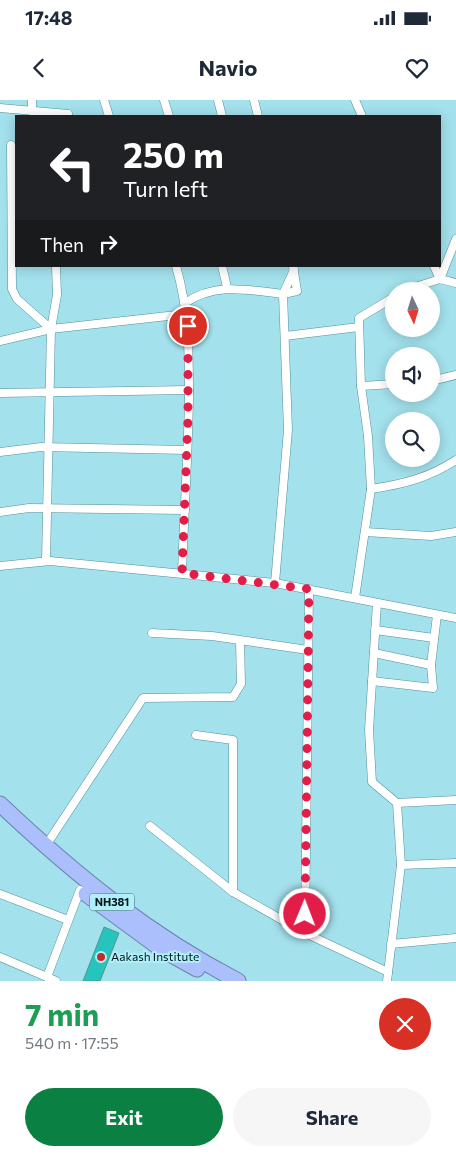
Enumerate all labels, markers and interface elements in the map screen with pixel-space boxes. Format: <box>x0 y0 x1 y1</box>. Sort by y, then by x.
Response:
text: 17:48 <box>25 6 72 29</box>
icon: back <box>25 54 53 82</box>
text: Navio <box>198 54 258 81</box>
icon: heart <box>403 54 431 82</box>
text: 250 m <box>123 132 224 175</box>
icon: left <box>40 135 105 200</box>
text: Turn left <box>123 175 208 202</box>
icon: right <box>94 230 122 258</box>
text: Then <box>40 233 84 256</box>
north arrow <box>385 282 440 338</box>
map controls <box>385 282 440 467</box>
pin <box>167 305 209 347</box>
icon: arrive <box>174 312 202 340</box>
button: sound <box>385 347 440 402</box>
button: search <box>385 412 440 467</box>
position arrow <box>278 887 330 939</box>
road number: NH381 <box>90 894 134 910</box>
place label: Aakash Institute <box>111 949 199 963</box>
marker: Aakash Institute <box>95 951 107 963</box>
text: 7 min <box>25 995 99 1032</box>
button: close <box>379 998 431 1050</box>
text: 540 m · 17:55 <box>25 1033 119 1052</box>
button: Exit <box>25 1088 223 1146</box>
button: Share <box>233 1088 431 1146</box>

